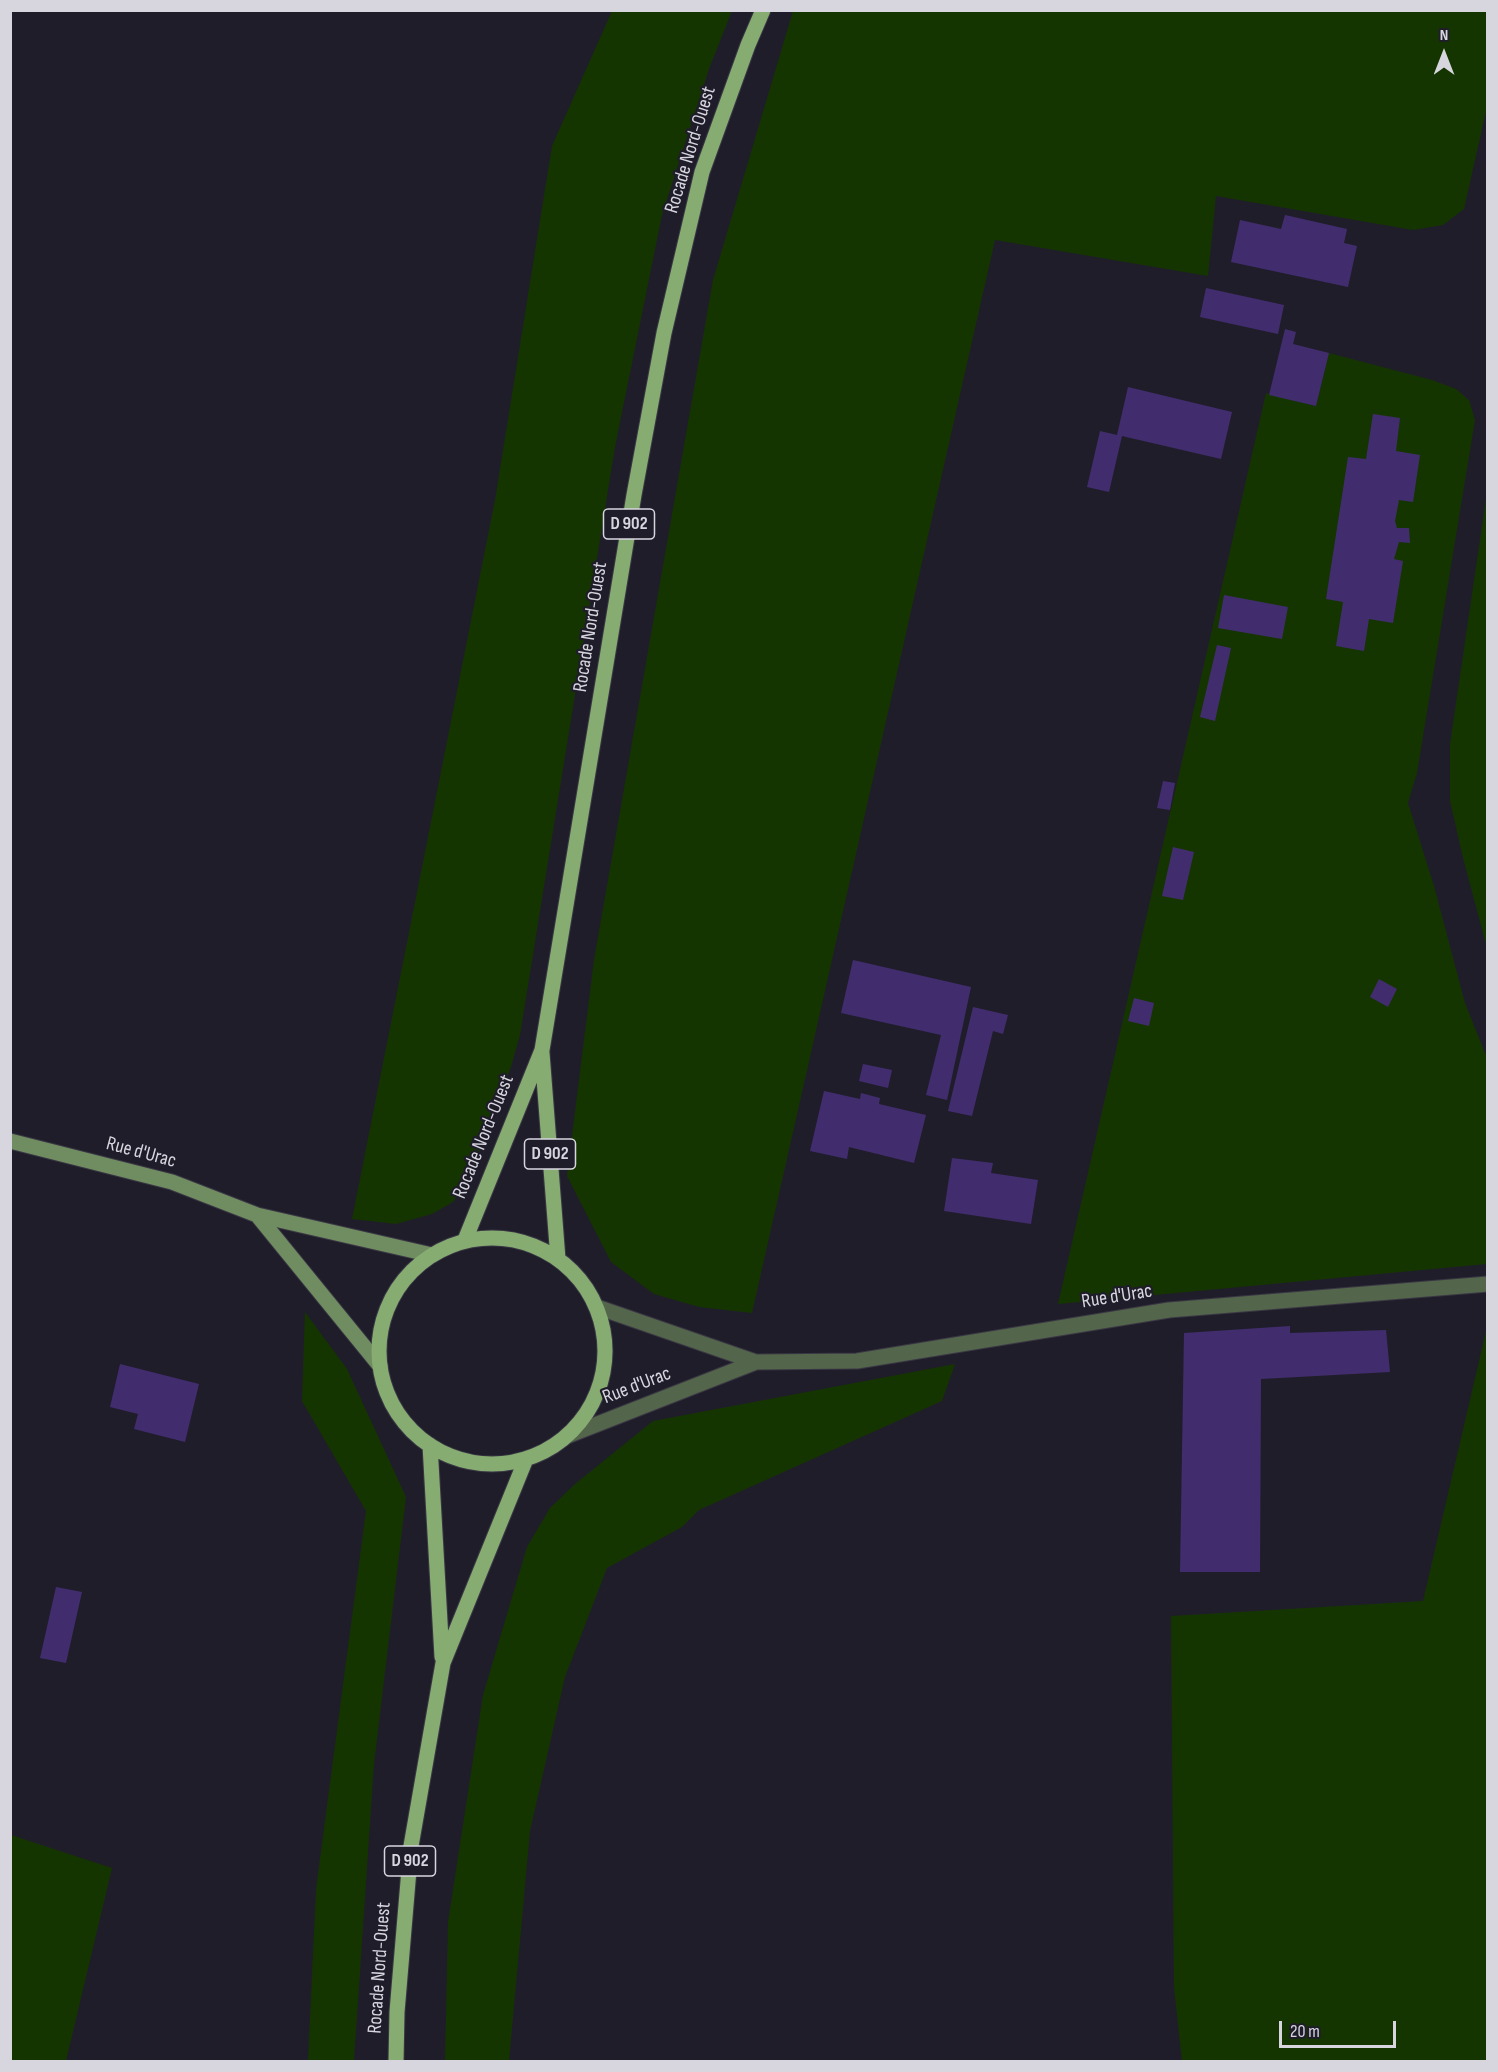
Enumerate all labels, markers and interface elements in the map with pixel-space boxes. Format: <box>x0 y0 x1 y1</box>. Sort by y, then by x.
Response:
north arrow <box>1414 24 1474 84</box>
text: N <box>1440 26 1448 45</box>
street label: Rocade Nord-Ouest <box>660 84 722 216</box>
road number: D 902 <box>604 509 654 539</box>
street label: Rocade Nord-Ouest <box>569 560 613 694</box>
street label: Rocade Nord-Ouest <box>448 1072 520 1202</box>
street label: Rue d'Urac <box>103 1132 179 1174</box>
road number: D 902 <box>524 1139 576 1169</box>
street label: Rue d'Urac <box>1080 1280 1154 1314</box>
street label: Rue d'Urac <box>599 1362 675 1410</box>
road number: D 902 <box>384 1846 436 1876</box>
street label: Rocade Nord-Ouest <box>363 1902 397 2034</box>
scale bar <box>1282 2009 1399 2047</box>
text: 20 m <box>1290 2021 1320 2042</box>

